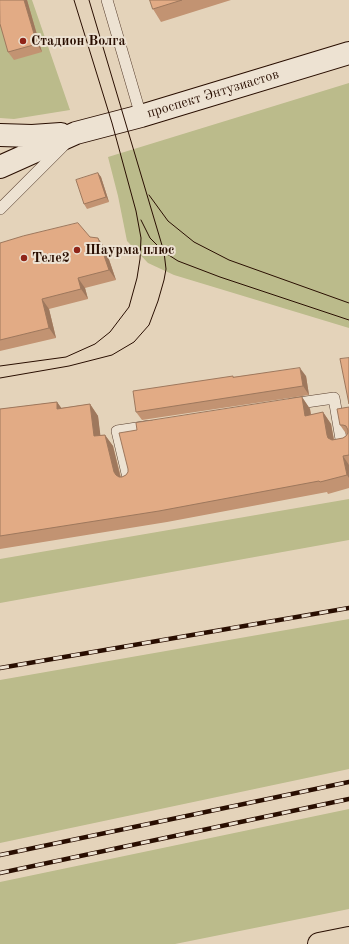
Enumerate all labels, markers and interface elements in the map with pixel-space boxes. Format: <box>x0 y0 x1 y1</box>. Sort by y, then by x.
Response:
place label: Стадион Волга <box>31 33 125 49</box>
marker: Стадион Волга <box>18 36 28 46</box>
street label: проспект Энтузиастов <box>145 66 281 122</box>
place label: Шаурма плюс <box>85 242 175 258</box>
marker: Шаурма плюс <box>72 245 82 255</box>
place label: Теле2 <box>32 250 70 266</box>
marker: Теле2 <box>19 253 29 263</box>

